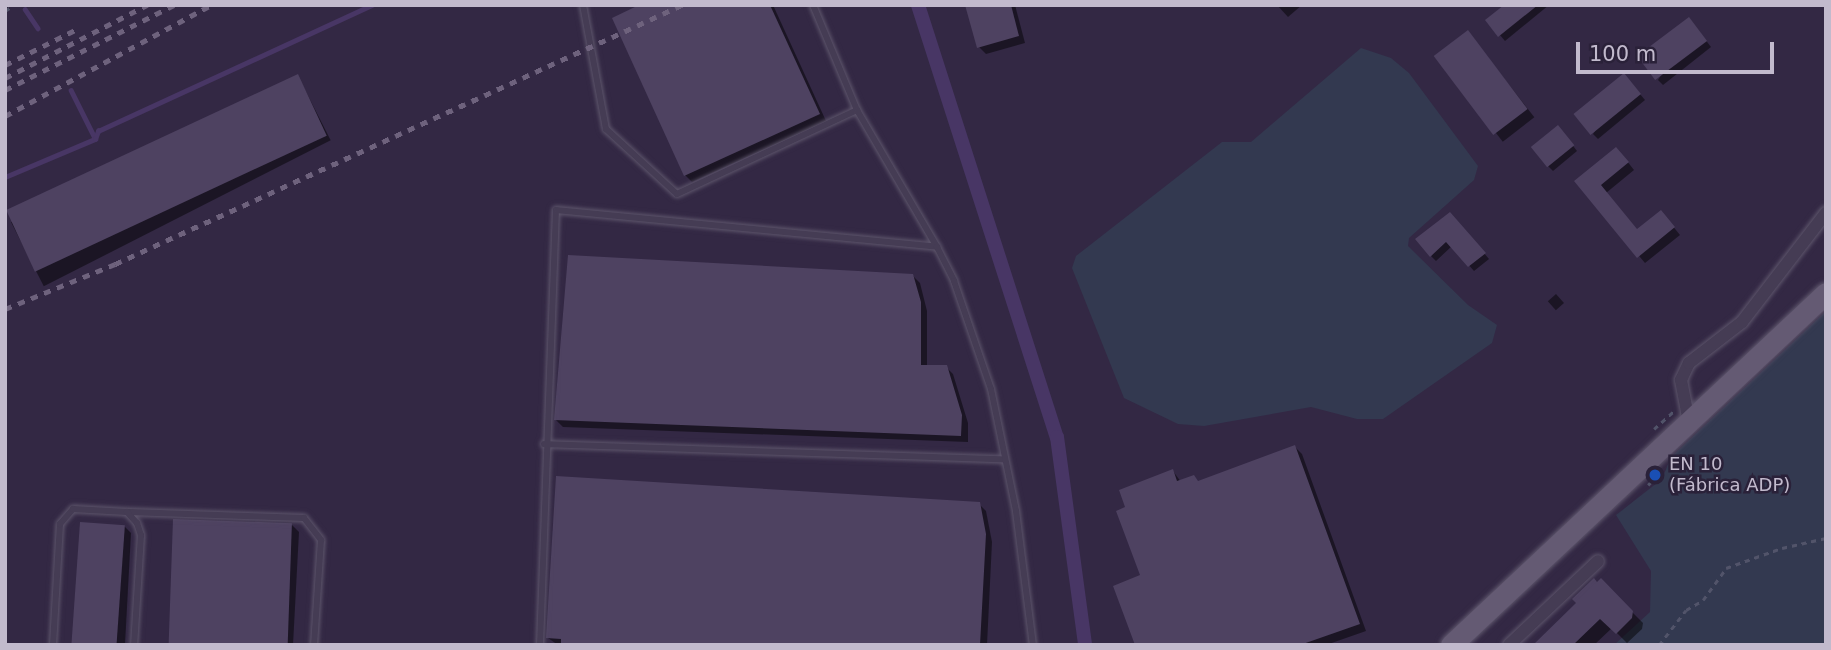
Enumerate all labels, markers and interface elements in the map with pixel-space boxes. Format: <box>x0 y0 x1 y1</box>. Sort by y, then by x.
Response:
scale bar <box>1579 28 1777 72</box>
text: 100 m <box>1589 42 1656 66</box>
place label: EN 10 (Fábrica ADP) <box>1669 454 1790 496</box>
marker: EN 10 (Fábrica ADP) <box>1647 467 1663 483</box>

